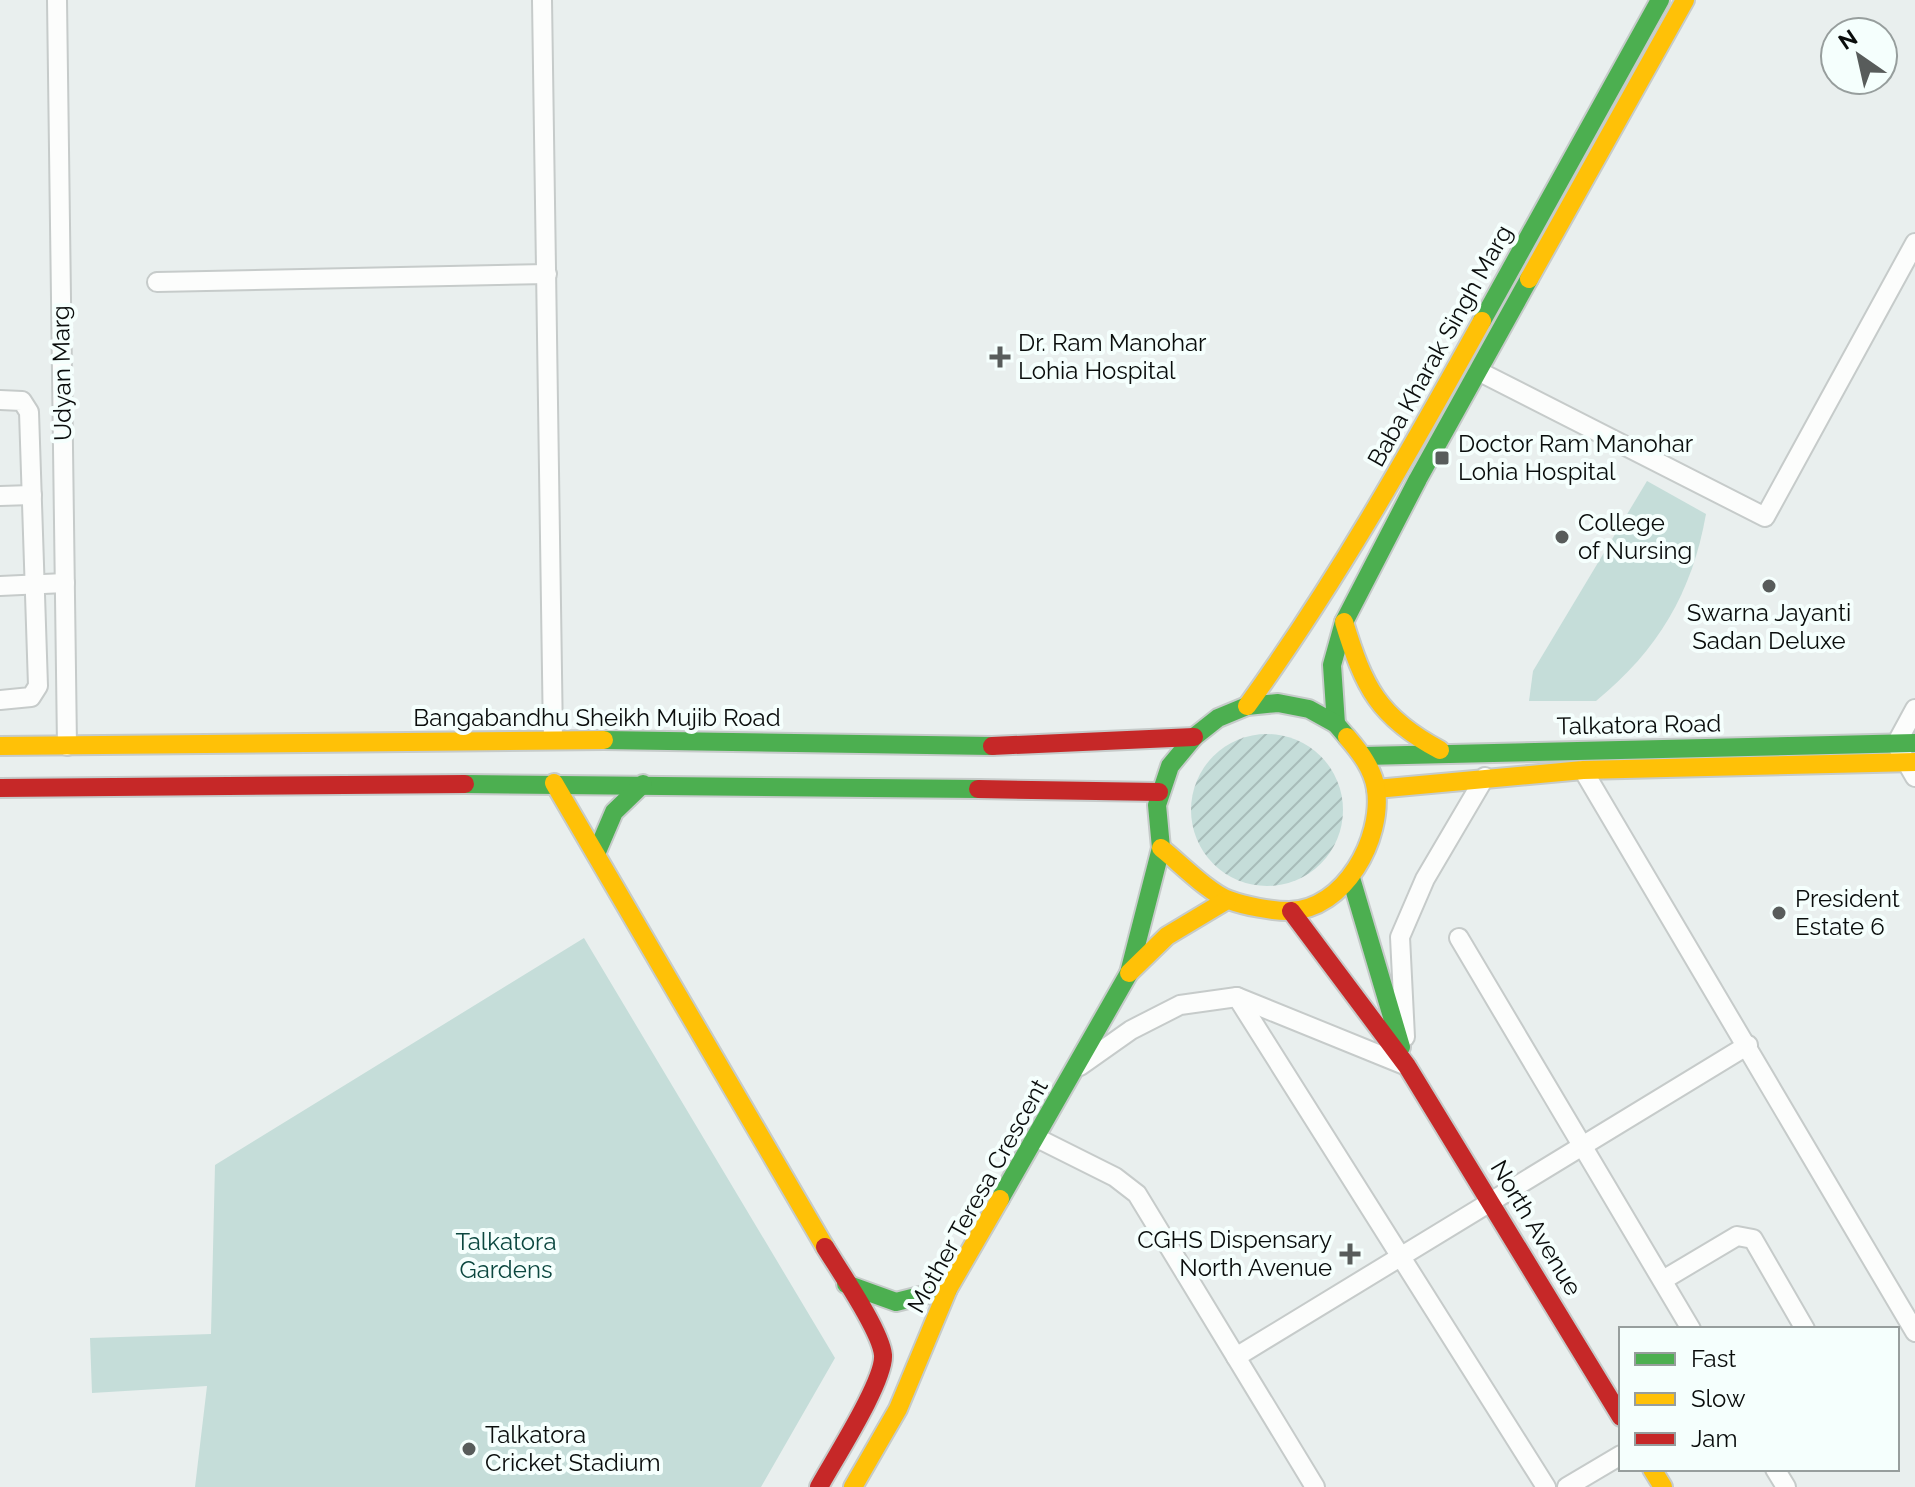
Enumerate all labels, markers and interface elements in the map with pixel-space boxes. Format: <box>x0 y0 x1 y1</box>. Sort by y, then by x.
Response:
north arrow <box>1819 16 1899 96</box>
text: N <box>1834 24 1862 55</box>
street label: Baba Kharak Singh Marg <box>1361 220 1518 472</box>
street label: Udyan Marg <box>46 305 77 441</box>
place label: Dr. Ram Manohar Lohia Hospital <box>1018 328 1207 385</box>
marker: Dr. Ram Manohar Lohia Hospital <box>989 346 1011 368</box>
place label: Doctor Ram Manohar Lohia Hospital <box>1458 429 1694 486</box>
marker: Doctor Ram Manohar Lohia Hospital <box>1433 449 1451 467</box>
place label: College of Nursing <box>1578 508 1692 565</box>
marker: College of Nursing <box>1553 528 1571 546</box>
marker: Swarna Jayanti Sadan Deluxe <box>1760 577 1778 595</box>
place label: Swarna Jayanti Sadan Deluxe <box>1687 598 1851 655</box>
street label: Bangabandhu Sheikh Mujib Road <box>413 703 781 732</box>
street label: Talkatora Road <box>1556 709 1722 740</box>
place label: President Estate 6 <box>1795 884 1900 941</box>
marker: President Estate 6 <box>1770 904 1788 922</box>
street label: Mother Teresa Crescent <box>901 1074 1054 1318</box>
street label: North Avenue <box>1485 1155 1588 1301</box>
place label: CGHS Dispensary North Avenue <box>1137 1225 1332 1282</box>
park label: Talkatora Gardens <box>456 1227 556 1284</box>
marker: CGHS Dispensary North Avenue <box>1339 1243 1361 1265</box>
legend <box>1619 1327 1899 1471</box>
text: Fast <box>1691 1344 1736 1373</box>
text: Slow <box>1691 1384 1746 1413</box>
place label: Talkatora Cricket Stadium <box>485 1420 660 1477</box>
text: Jam <box>1691 1424 1737 1453</box>
marker: Talkatora Cricket Stadium <box>460 1440 478 1458</box>

